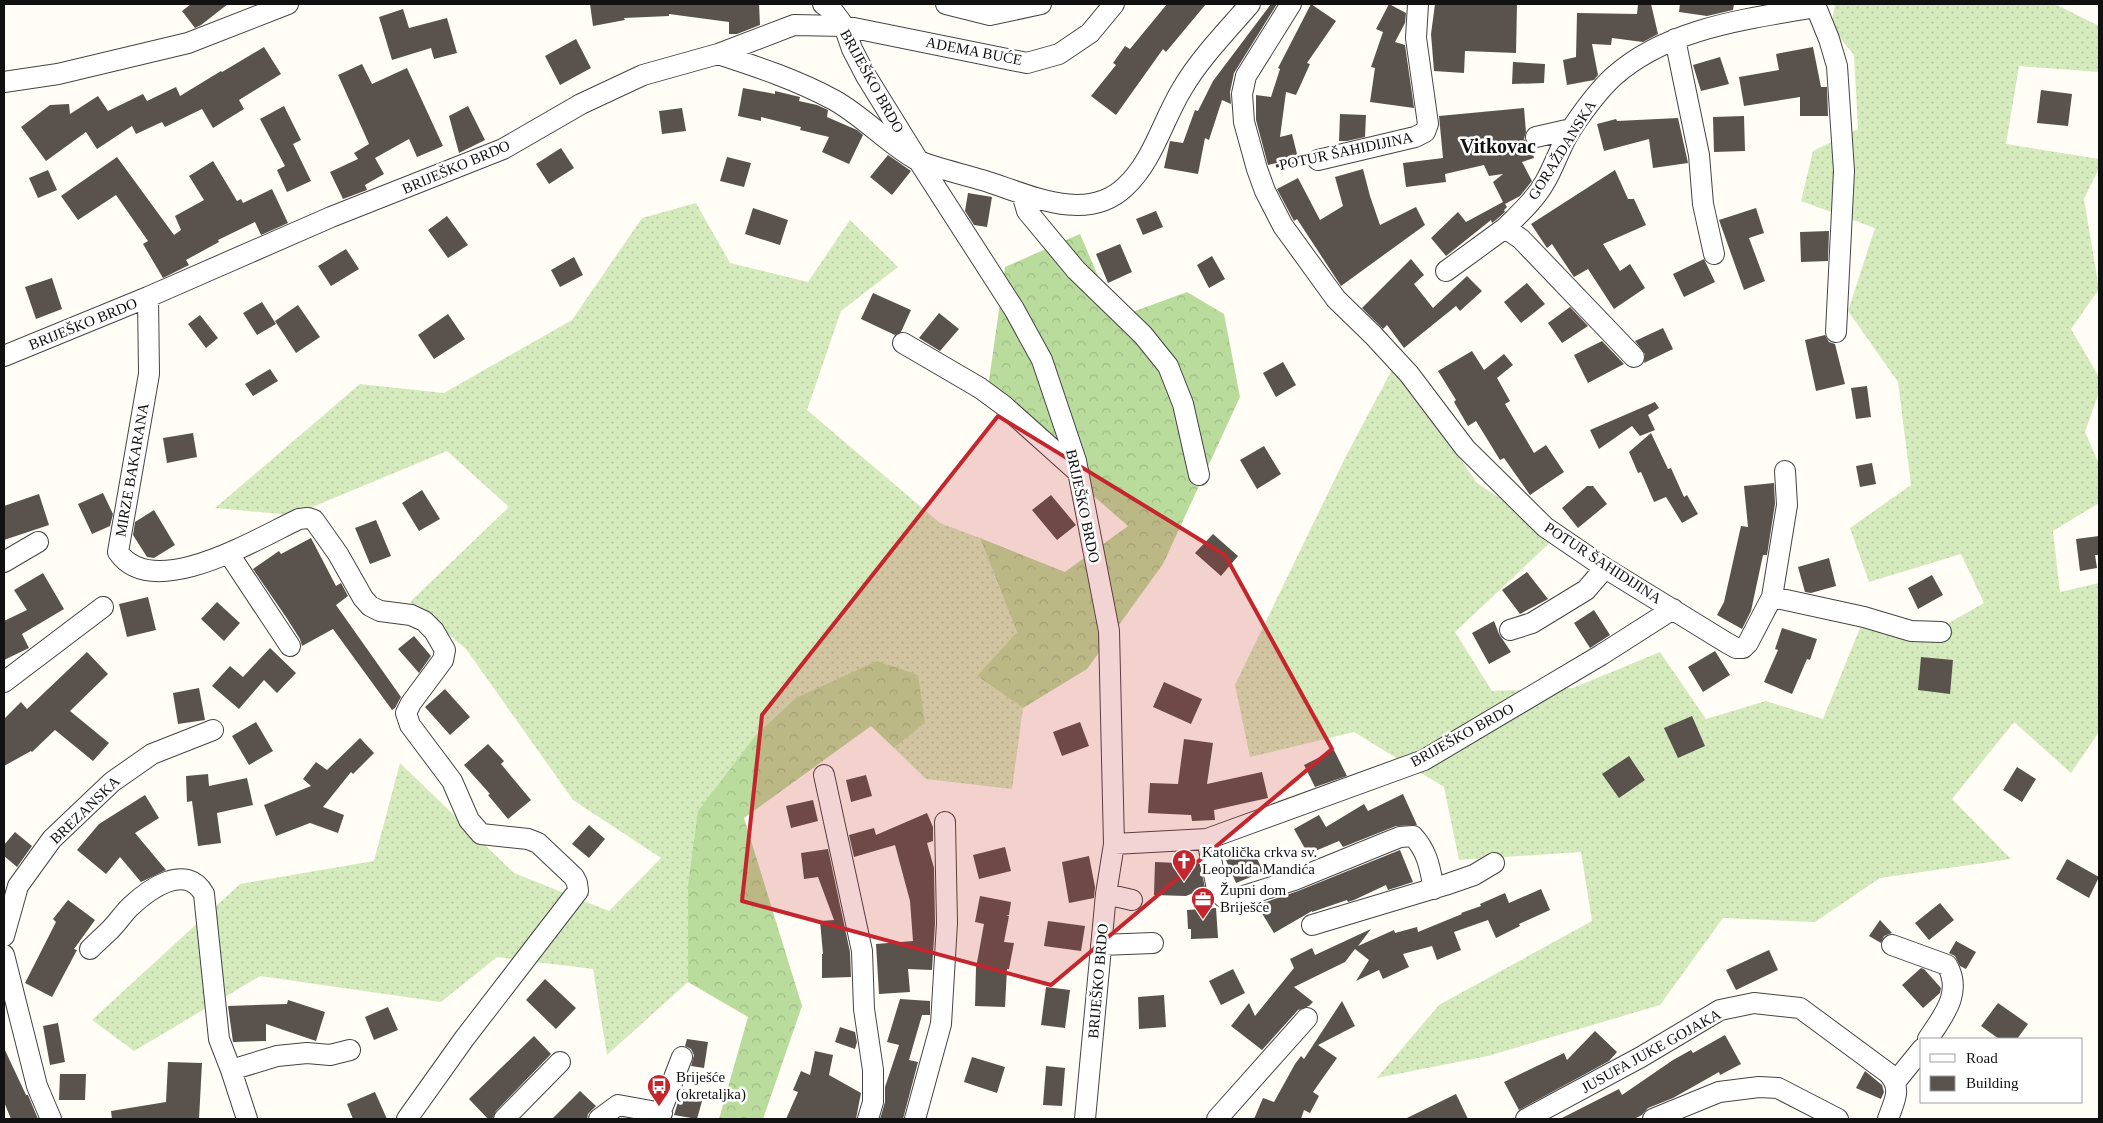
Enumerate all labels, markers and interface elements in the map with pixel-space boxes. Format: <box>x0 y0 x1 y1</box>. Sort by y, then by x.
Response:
street label: BRIJEŠKO BRDO <box>837 27 907 136</box>
street label: ADEMA BUĆE <box>924 34 1024 68</box>
street label: GORAŽDANSKA <box>1525 97 1599 203</box>
street label: POTUR ŠAHIDIJINA <box>1278 129 1414 173</box>
district label: Vitkovac <box>1460 135 1536 157</box>
street label: BRIJEŠKO BRDO <box>400 137 512 197</box>
street label: BRIJEŠKO BRDO <box>26 295 140 353</box>
street label: MIRZE BAKARANA <box>112 402 152 538</box>
street label: BRIJEŠKO BRDO <box>1063 448 1103 564</box>
street label: POTUR ŠAHIDIJINA <box>1542 519 1665 607</box>
street label: BRIJEŠKO BRDO <box>1408 700 1517 770</box>
street label: BREZANSKA <box>47 773 123 847</box>
place label: Katolička crkva sv. Leopolda Mandića <box>1202 844 1317 877</box>
church icon: Katolička crkva sv. Leopolda Mandića <box>1171 848 1197 882</box>
place label: Župni dom Briješće <box>1220 882 1287 915</box>
office icon: Župni dom Briješće <box>1190 886 1216 920</box>
street label: BRIJEŠKO BRDO <box>1085 923 1111 1039</box>
street label: JUSUFA JUKE GOJAKA <box>1578 1006 1724 1096</box>
legend <box>1920 1038 2083 1103</box>
text: Road <box>1966 1050 1998 1066</box>
place label: Briješće (okretaljka) <box>676 1069 746 1103</box>
bus stop icon: Briješće (okretaljka) <box>646 1073 672 1107</box>
text: Building <box>1966 1075 2019 1091</box>

